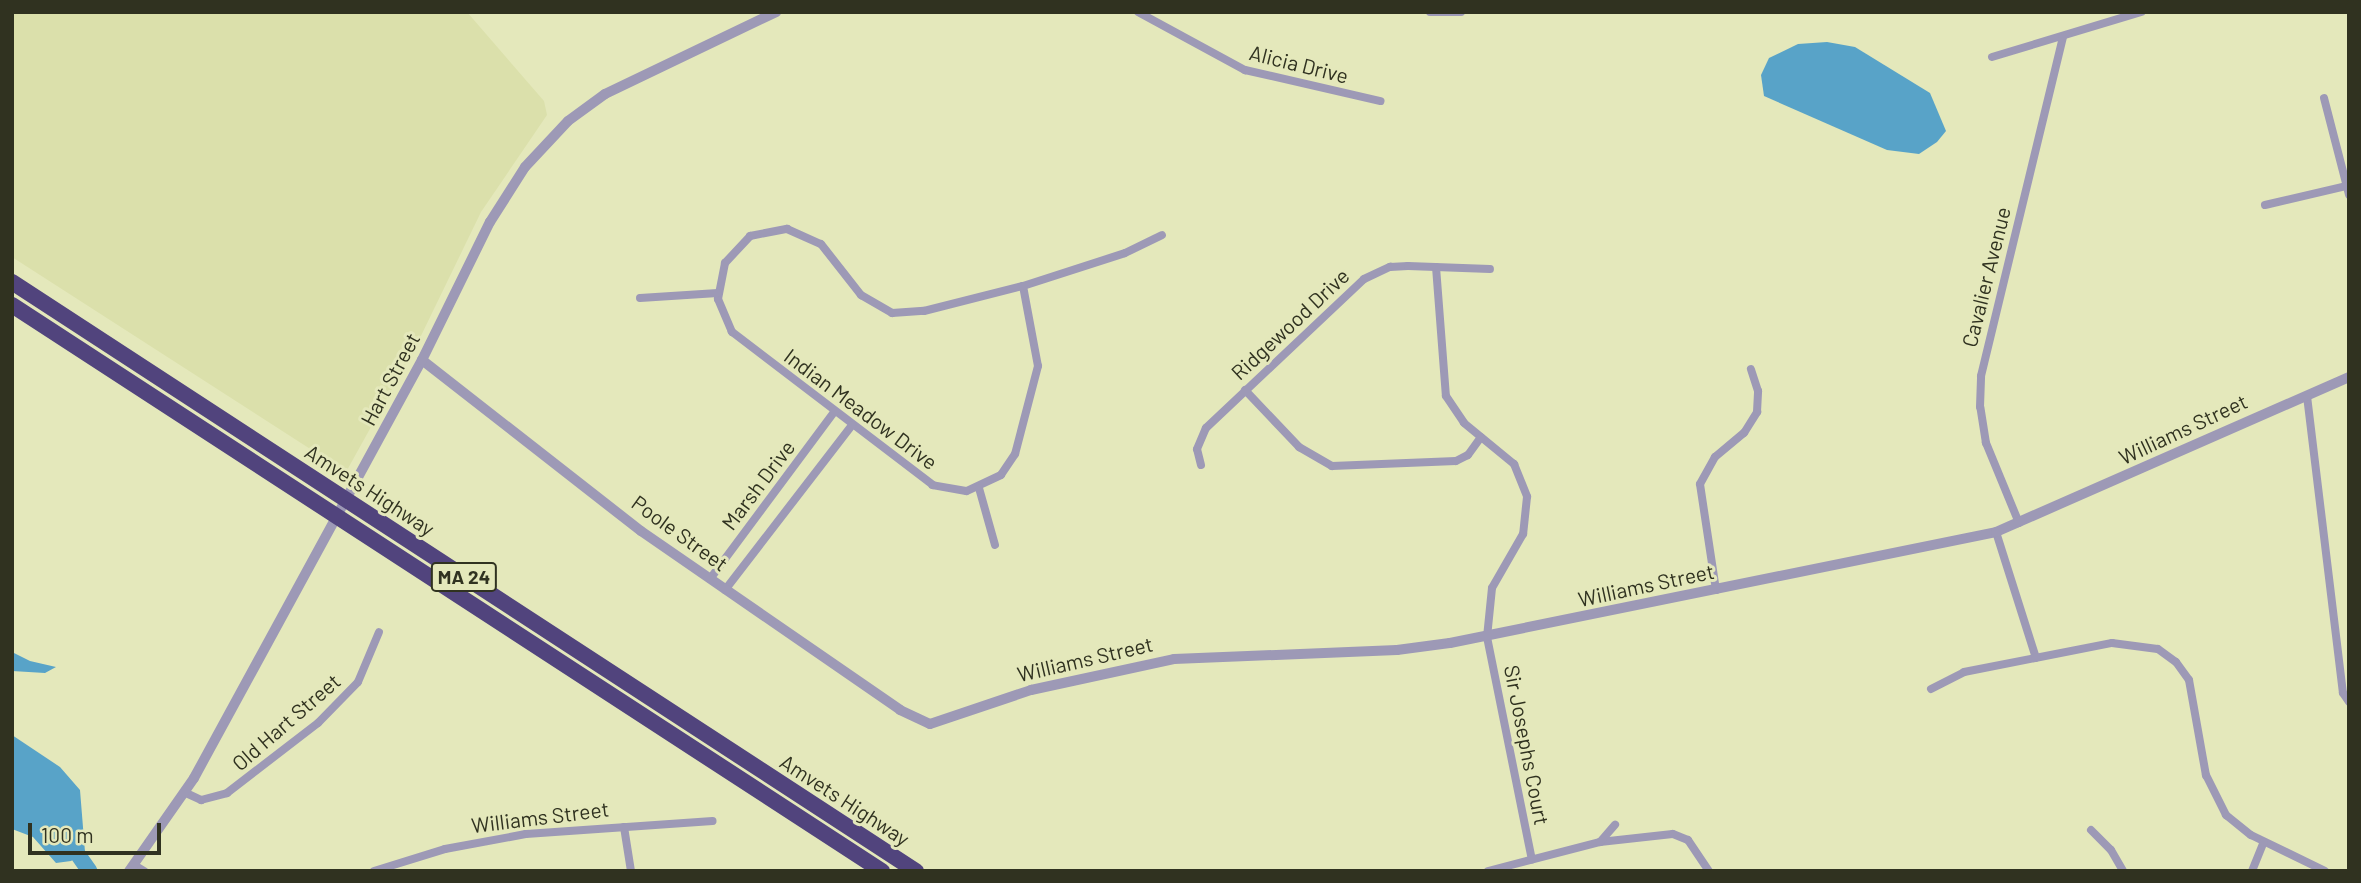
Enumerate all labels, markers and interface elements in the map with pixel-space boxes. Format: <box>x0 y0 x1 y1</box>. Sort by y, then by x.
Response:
street label: Alicia Drive <box>1247 40 1351 88</box>
street label: Cavalier Avenue <box>1956 204 2016 350</box>
street label: Ridgewood Drive <box>1226 263 1354 385</box>
street label: Hart Street <box>355 328 425 430</box>
street label: Indian Meadow Drive <box>779 343 943 475</box>
street label: Williams Street <box>2115 388 2251 470</box>
street label: Marsh Drive <box>716 435 800 535</box>
street label: Amvets Highway <box>301 439 439 541</box>
street label: Poole Street <box>627 490 733 576</box>
street label: Williams Street <box>1576 558 1716 612</box>
road number: MA 24 <box>431 562 497 592</box>
street label: Williams Street <box>1015 631 1155 687</box>
street label: Sir Josephs Court <box>1499 663 1555 827</box>
street label: Old Hart Street <box>227 668 345 776</box>
street label: Amvets Highway <box>776 749 914 851</box>
street label: Williams Street <box>470 796 610 838</box>
scale bar <box>32 810 164 854</box>
text: 100 m <box>41 822 94 847</box>

